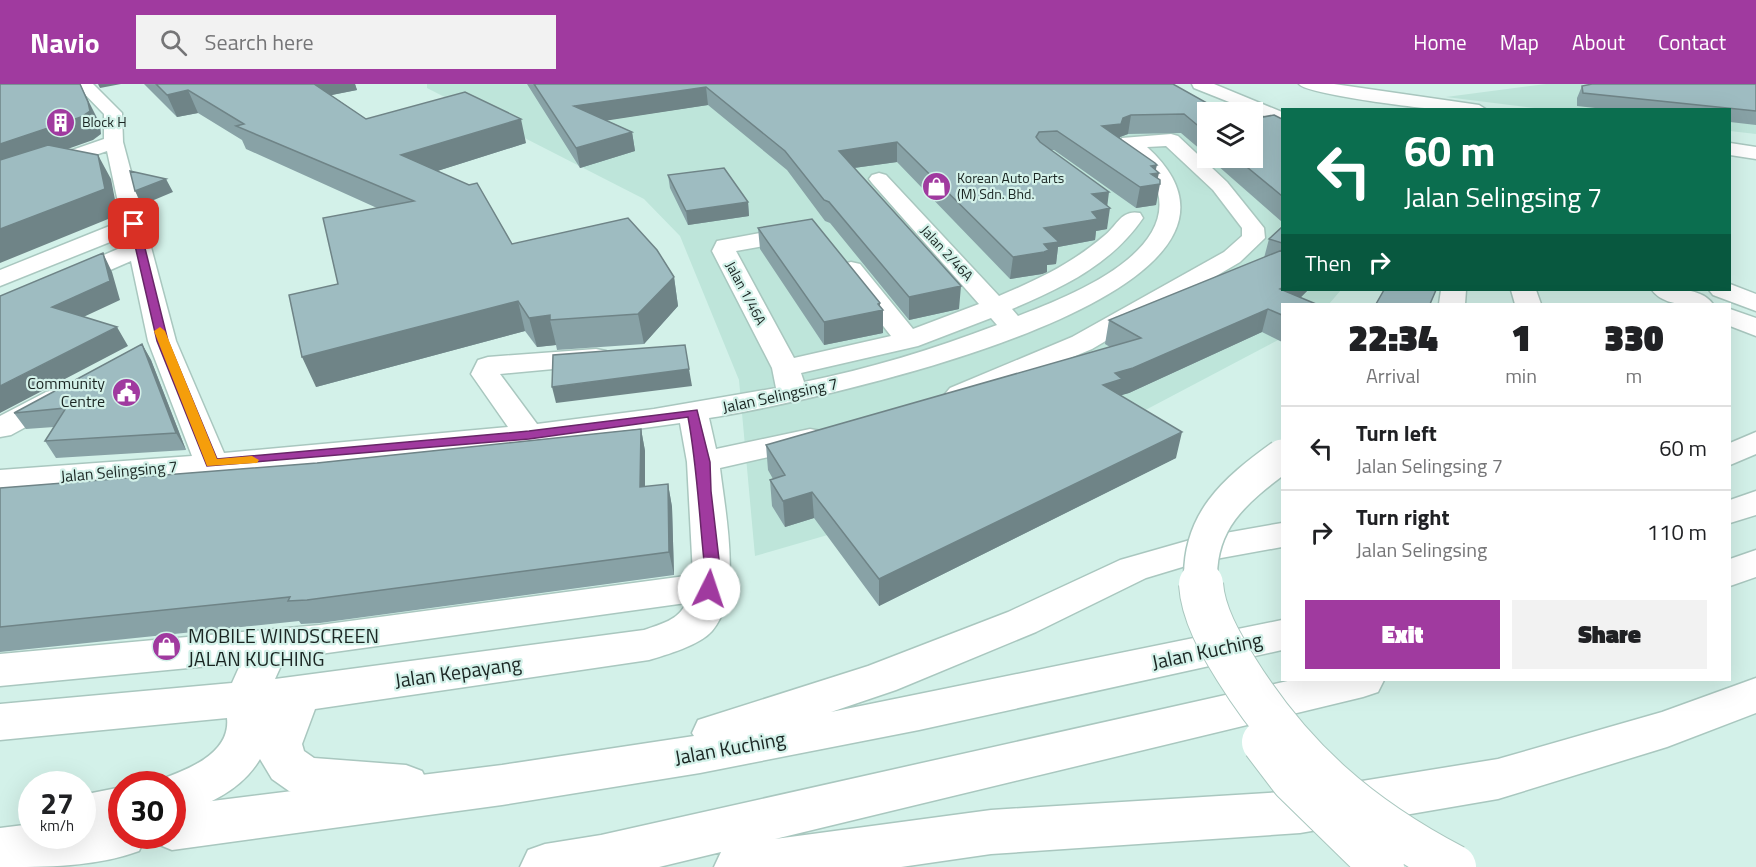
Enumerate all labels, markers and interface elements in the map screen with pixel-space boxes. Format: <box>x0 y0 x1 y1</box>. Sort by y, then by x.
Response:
search box <box>136 15 556 69</box>
text: Navio <box>30 21 100 64</box>
text: Search here <box>205 25 314 59</box>
icon: search <box>157 26 190 59</box>
text: Home <box>1413 26 1467 58</box>
text: Map <box>1500 26 1539 58</box>
text: About <box>1572 26 1625 58</box>
text: Contact <box>1658 26 1726 58</box>
map controls <box>1197 102 1263 168</box>
button: layers <box>1197 102 1263 168</box>
building icon: Block H <box>45 106 77 138</box>
place label: Block H <box>82 111 127 132</box>
text: 60 m <box>1404 118 1496 182</box>
icon: left <box>1305 132 1383 210</box>
place label: Korean Auto Parts (M) Sdn. Bhd. <box>957 167 1064 204</box>
shop icon: Korean Auto Parts (M) Sdn. Bhd. <box>920 170 952 202</box>
text: Jalan Selingsing 7 <box>1404 176 1602 217</box>
pin <box>108 198 159 249</box>
icon: arrive <box>117 207 150 240</box>
street label: Jalan 2/46A <box>916 220 979 286</box>
text: Then <box>1305 246 1351 280</box>
icon: right <box>1363 246 1396 279</box>
street label: Jalan 1/46A <box>721 257 772 329</box>
text: 22:34 <box>1348 310 1438 365</box>
text: 1 <box>1511 310 1531 365</box>
text: 330 <box>1604 310 1664 365</box>
text: Arrival <box>1366 360 1420 391</box>
text: min <box>1505 360 1537 391</box>
text: m <box>1626 360 1642 391</box>
place label: Community Centre <box>27 371 105 413</box>
street label: Jalan Selingsing 7 <box>720 371 840 419</box>
public building icon: Community Centre <box>110 376 142 408</box>
text: Turn left <box>1356 416 1437 450</box>
text: 60 m <box>1659 431 1707 465</box>
icon: left <box>1305 432 1338 465</box>
text: Jalan Selingsing 7 <box>1356 450 1503 481</box>
street label: Jalan Selingsing 7 <box>59 454 179 488</box>
text: Turn right <box>1356 500 1450 534</box>
text: 110 m <box>1647 515 1707 549</box>
icon: right <box>1305 516 1338 549</box>
text: Jalan Selingsing <box>1356 534 1487 565</box>
position arrow <box>677 557 741 621</box>
button: Exit <box>1305 600 1500 669</box>
button: Share <box>1512 600 1707 669</box>
place label: MOBILE WINDSCREEN JALAN KUCHING <box>188 620 379 674</box>
street label: Jalan Kuching <box>1149 624 1265 677</box>
shop icon: MOBILE WINDSCREEN JALAN KUCHING <box>151 631 183 663</box>
street label: Jalan Kepayang <box>393 647 523 696</box>
street label: Jalan Kuching <box>672 723 788 773</box>
speed limit sign: 30 <box>108 771 186 849</box>
text: 27 <box>40 780 74 826</box>
text: km/h <box>40 814 74 837</box>

